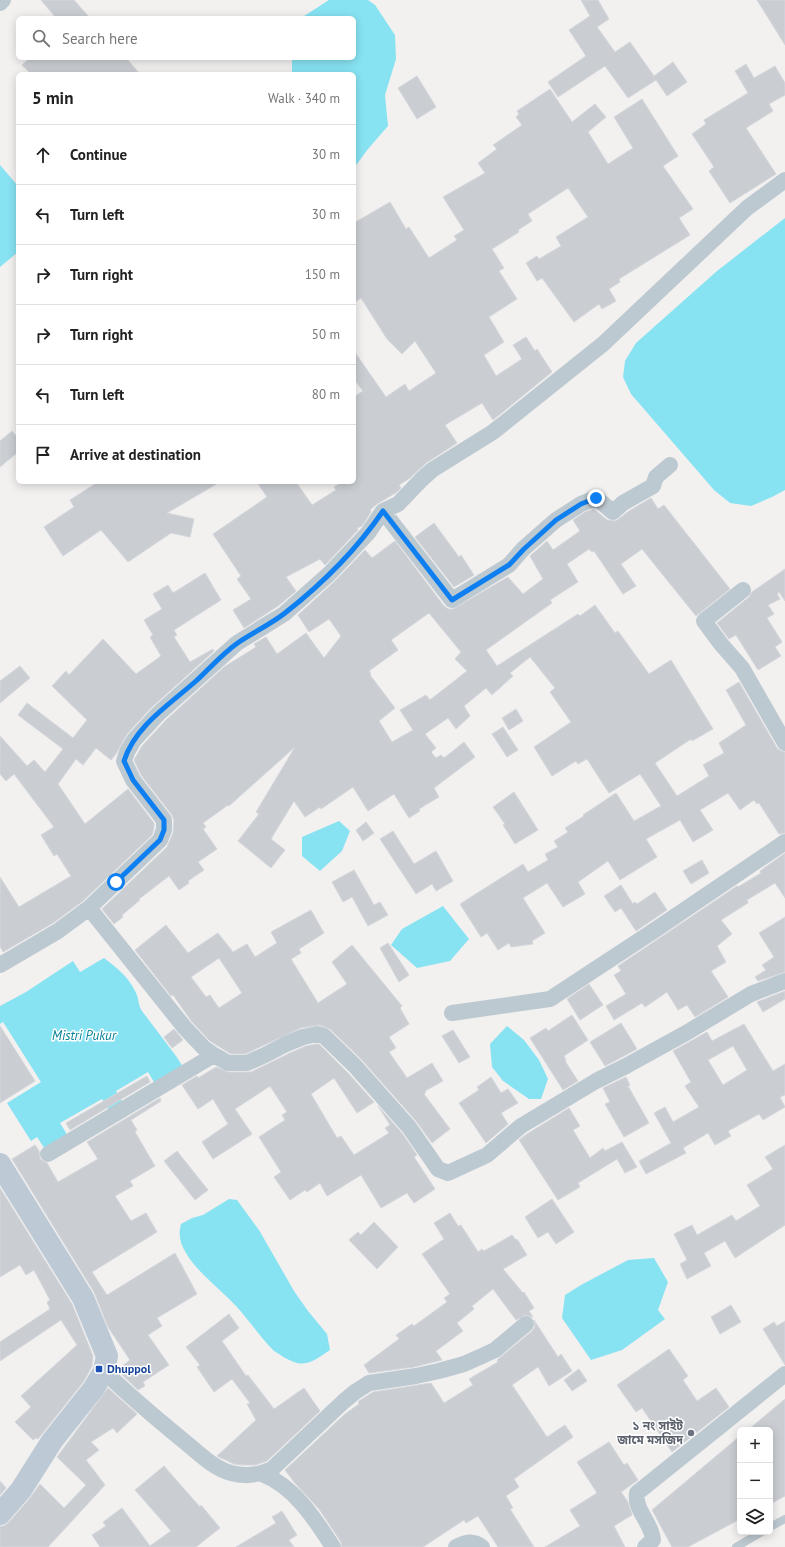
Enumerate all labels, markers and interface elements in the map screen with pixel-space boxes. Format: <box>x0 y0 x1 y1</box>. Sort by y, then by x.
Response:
search box <box>16 16 356 60</box>
icon: search <box>30 27 52 49</box>
text: Search here <box>62 29 138 48</box>
text: 5 min <box>32 87 73 109</box>
text: Walk · 340 m <box>268 90 340 107</box>
icon: ahead <box>32 144 54 166</box>
text: Continue <box>70 145 127 164</box>
text: 30 m <box>312 146 340 163</box>
icon: left <box>32 204 54 226</box>
text: Turn left <box>70 205 124 224</box>
text: 30 m <box>312 206 340 223</box>
icon: right <box>32 264 54 286</box>
text: Turn right <box>70 265 133 284</box>
text: 150 m <box>305 266 340 283</box>
icon: right <box>32 324 54 346</box>
text: Turn right <box>70 325 133 344</box>
text: 50 m <box>312 326 340 343</box>
icon: left <box>32 384 54 406</box>
text: Turn left <box>70 385 124 404</box>
text: 80 m <box>312 386 340 403</box>
icon: arrive <box>32 444 54 466</box>
text: Arrive at destination <box>70 445 201 464</box>
route end <box>587 489 605 507</box>
route start <box>107 873 125 891</box>
water label: Mistri Pukur <box>52 1027 117 1044</box>
place label: Dhuppol <box>107 1361 151 1376</box>
marker: Dhuppol <box>94 1364 104 1374</box>
place label: ১ নং সাইট জামে মসজিদ <box>616 1418 683 1447</box>
map controls <box>737 1427 773 1535</box>
button: + <box>737 1427 773 1463</box>
marker: ১ নং সাইট জামে মসজিদ <box>686 1428 696 1438</box>
button: − <box>737 1463 773 1499</box>
button: layers <box>737 1499 773 1535</box>

